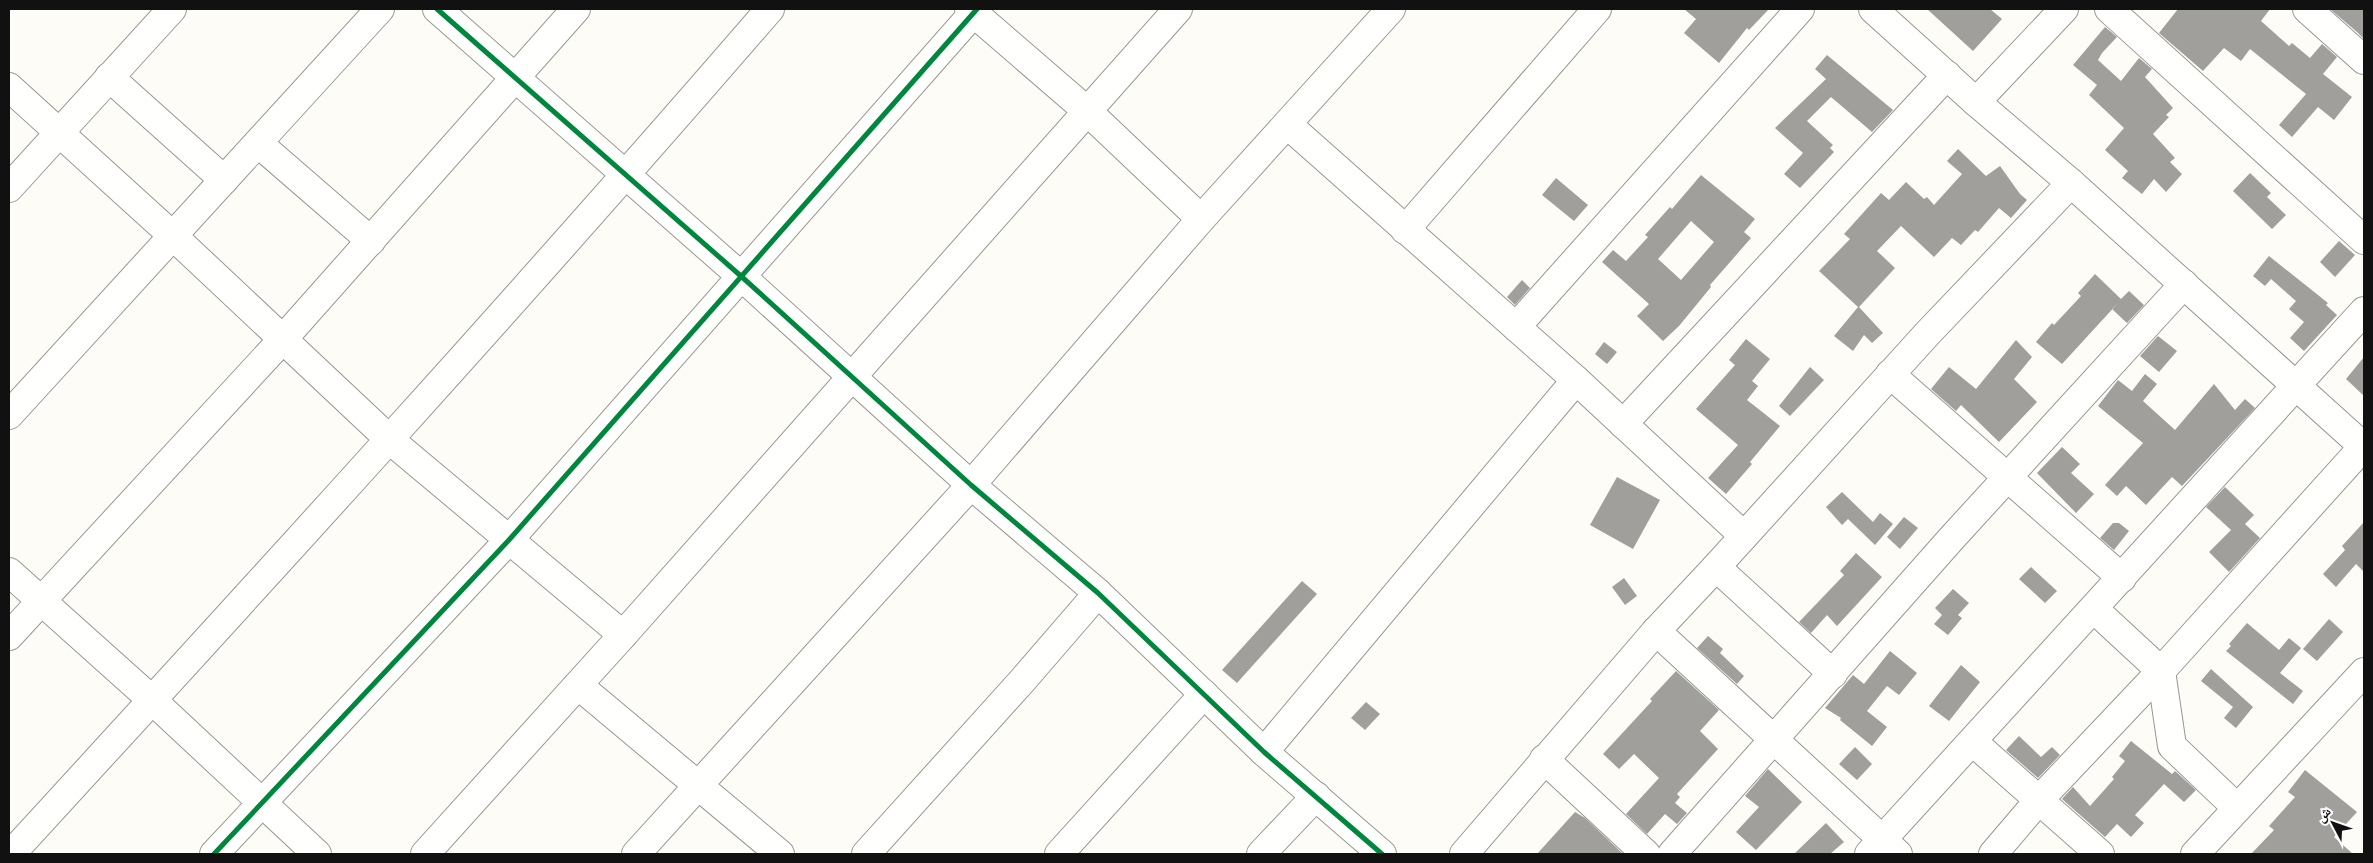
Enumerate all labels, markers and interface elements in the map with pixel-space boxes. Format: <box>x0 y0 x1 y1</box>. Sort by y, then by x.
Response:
north arrow <box>2308 798 2358 848</box>
text: ش <box>2313 804 2335 826</box>

